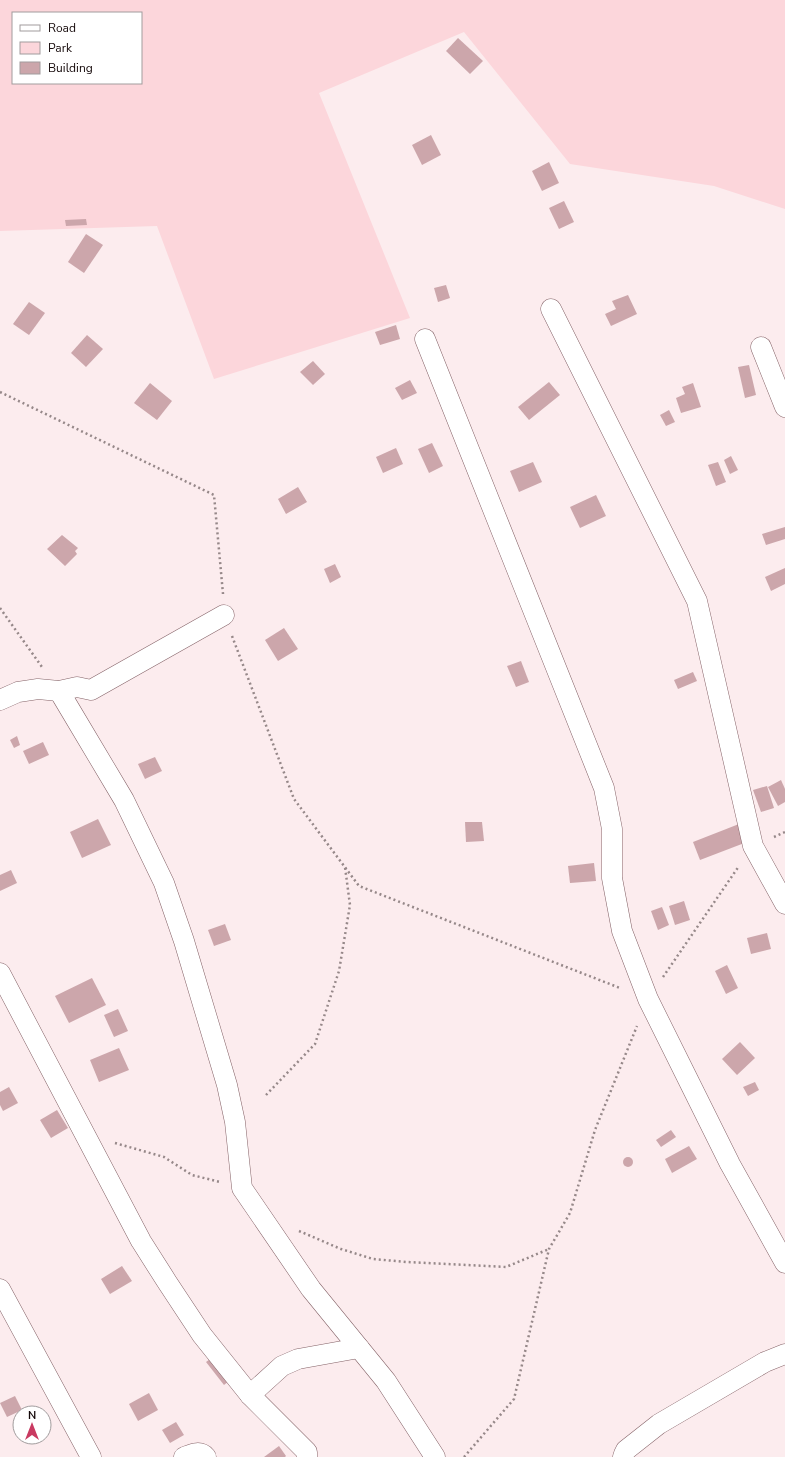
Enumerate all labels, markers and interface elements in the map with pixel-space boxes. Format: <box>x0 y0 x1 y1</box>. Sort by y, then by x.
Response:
legend <box>12 12 142 84</box>
text: Road <box>48 20 76 36</box>
text: Park <box>48 40 73 56</box>
text: Building <box>48 60 93 76</box>
north arrow <box>12 1405 52 1445</box>
text: N <box>28 1408 36 1423</box>

